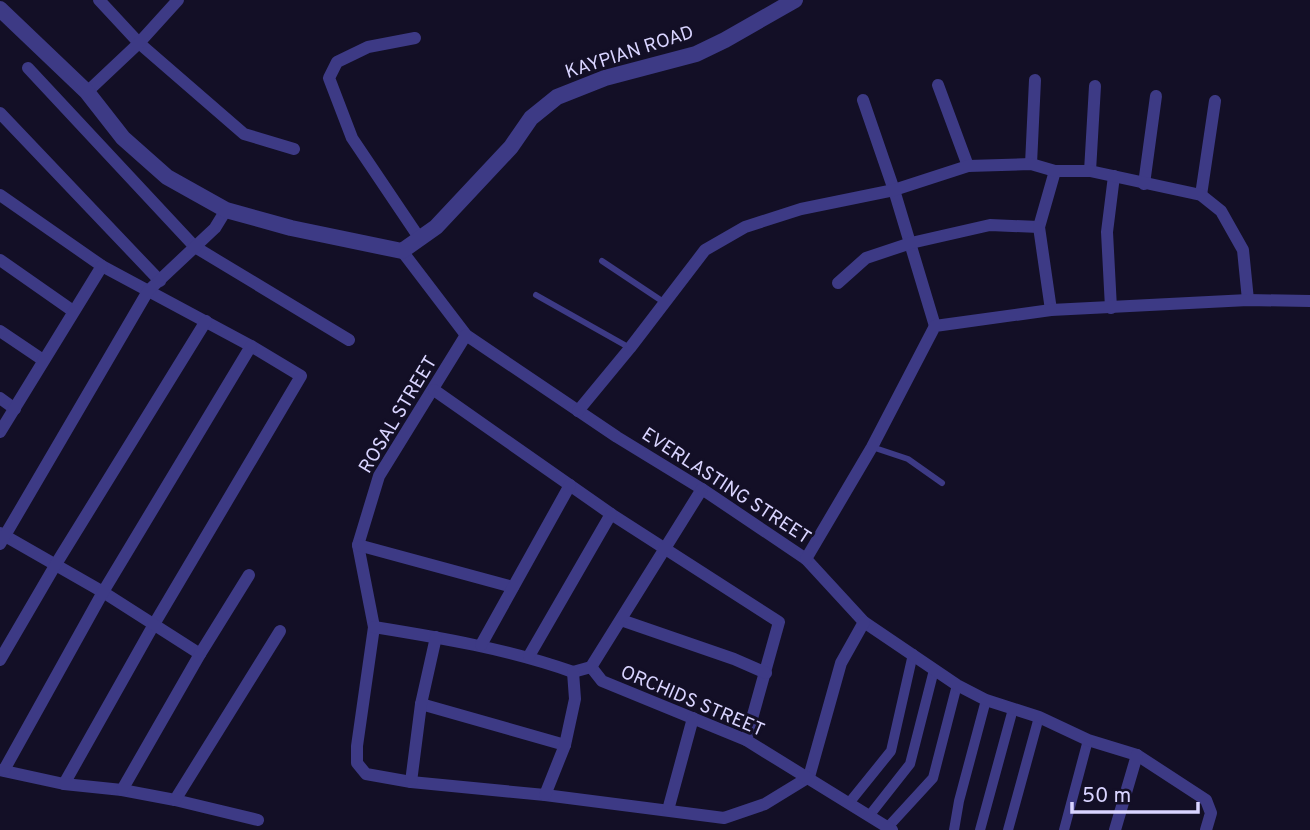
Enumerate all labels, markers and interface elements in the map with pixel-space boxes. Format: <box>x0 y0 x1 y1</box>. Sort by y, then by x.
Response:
street label: KAYPIAN ROAD <box>562 21 697 85</box>
street label: ROSAL STREET <box>354 352 443 478</box>
street label: EVERLASTING STREET <box>637 423 815 550</box>
street label: ORCHIDS STREET <box>617 661 768 743</box>
scale bar <box>1072 770 1198 814</box>
text: 50 m <box>1082 783 1131 810</box>

